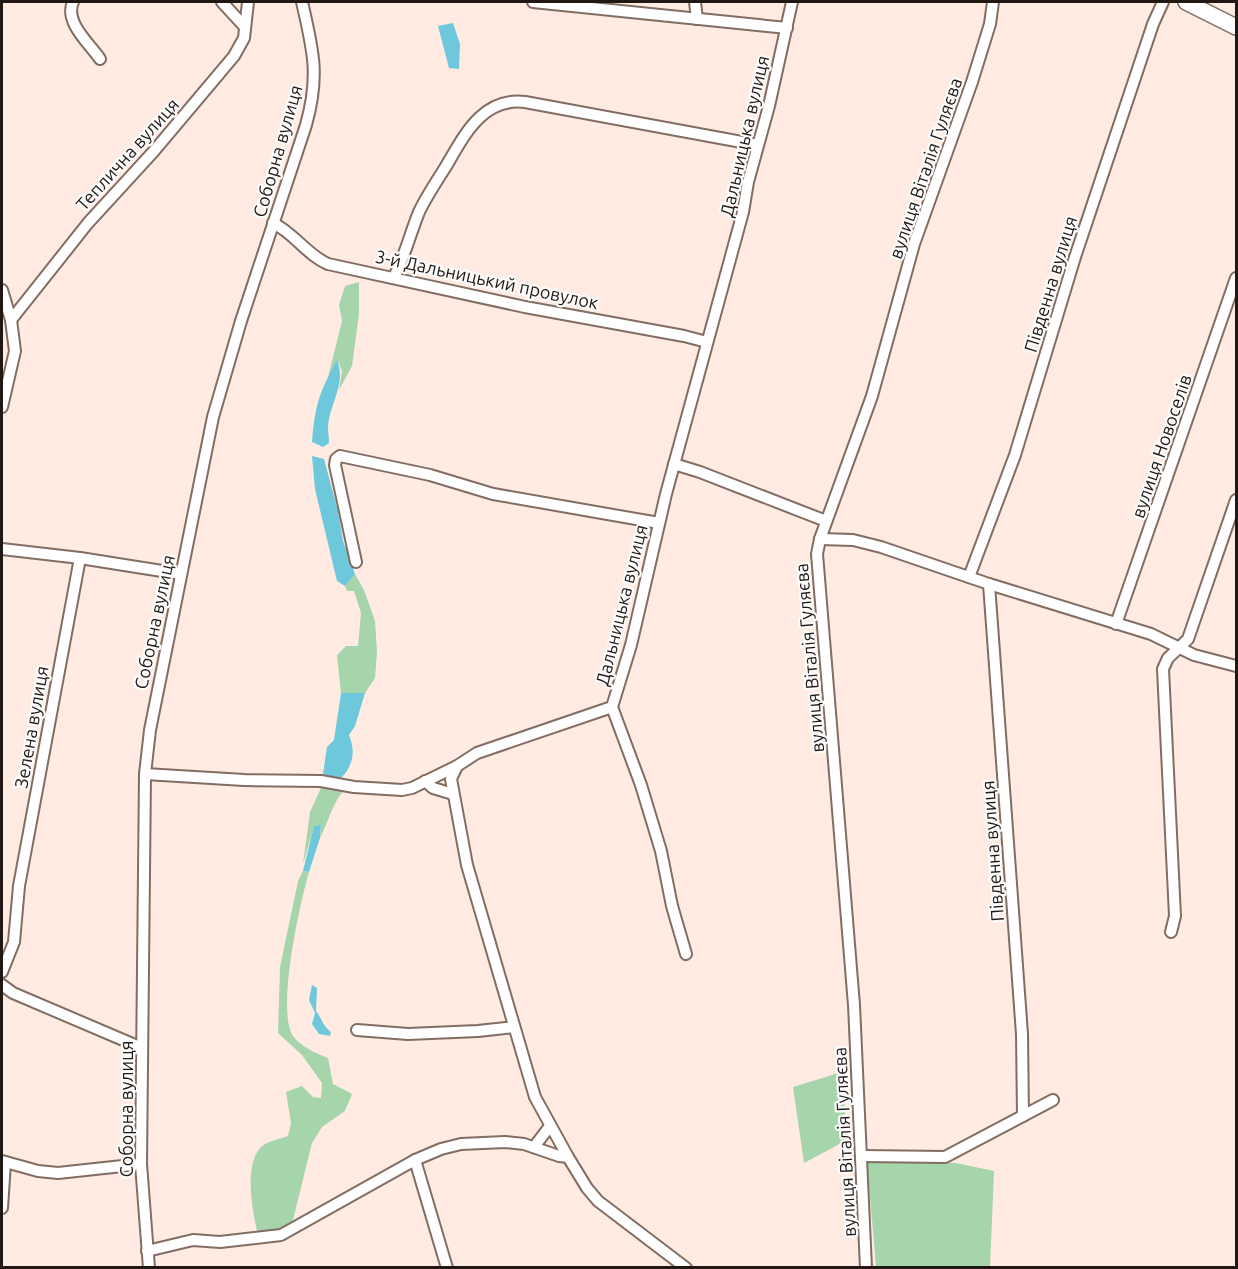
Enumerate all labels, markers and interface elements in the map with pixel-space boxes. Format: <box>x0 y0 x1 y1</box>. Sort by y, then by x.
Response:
street label: Дальницька вулиця <box>716 53 772 219</box>
street label: вулиця Віталія Гуляєва <box>885 75 965 261</box>
street label: Соборна вулиця <box>249 83 305 219</box>
street label: Теплична вулиця <box>72 94 182 214</box>
street label: Південна вулиця <box>1020 214 1080 354</box>
street label: 3-й Дальницький провулок <box>374 246 600 312</box>
street label: вулиця Новоселів <box>1127 372 1195 520</box>
street label: Дальницька вулиця <box>591 523 651 687</box>
street label: Соборна вулиця <box>130 553 178 691</box>
street label: вулиця Віталія Гуляєва <box>791 562 827 754</box>
street label: Зелена вулиця <box>10 664 52 790</box>
street label: Південна вулиця <box>977 780 1007 922</box>
street label: Соборна вулиця <box>116 1041 136 1177</box>
street label: вулиця Віталія Гуляєва <box>829 1047 859 1237</box>

